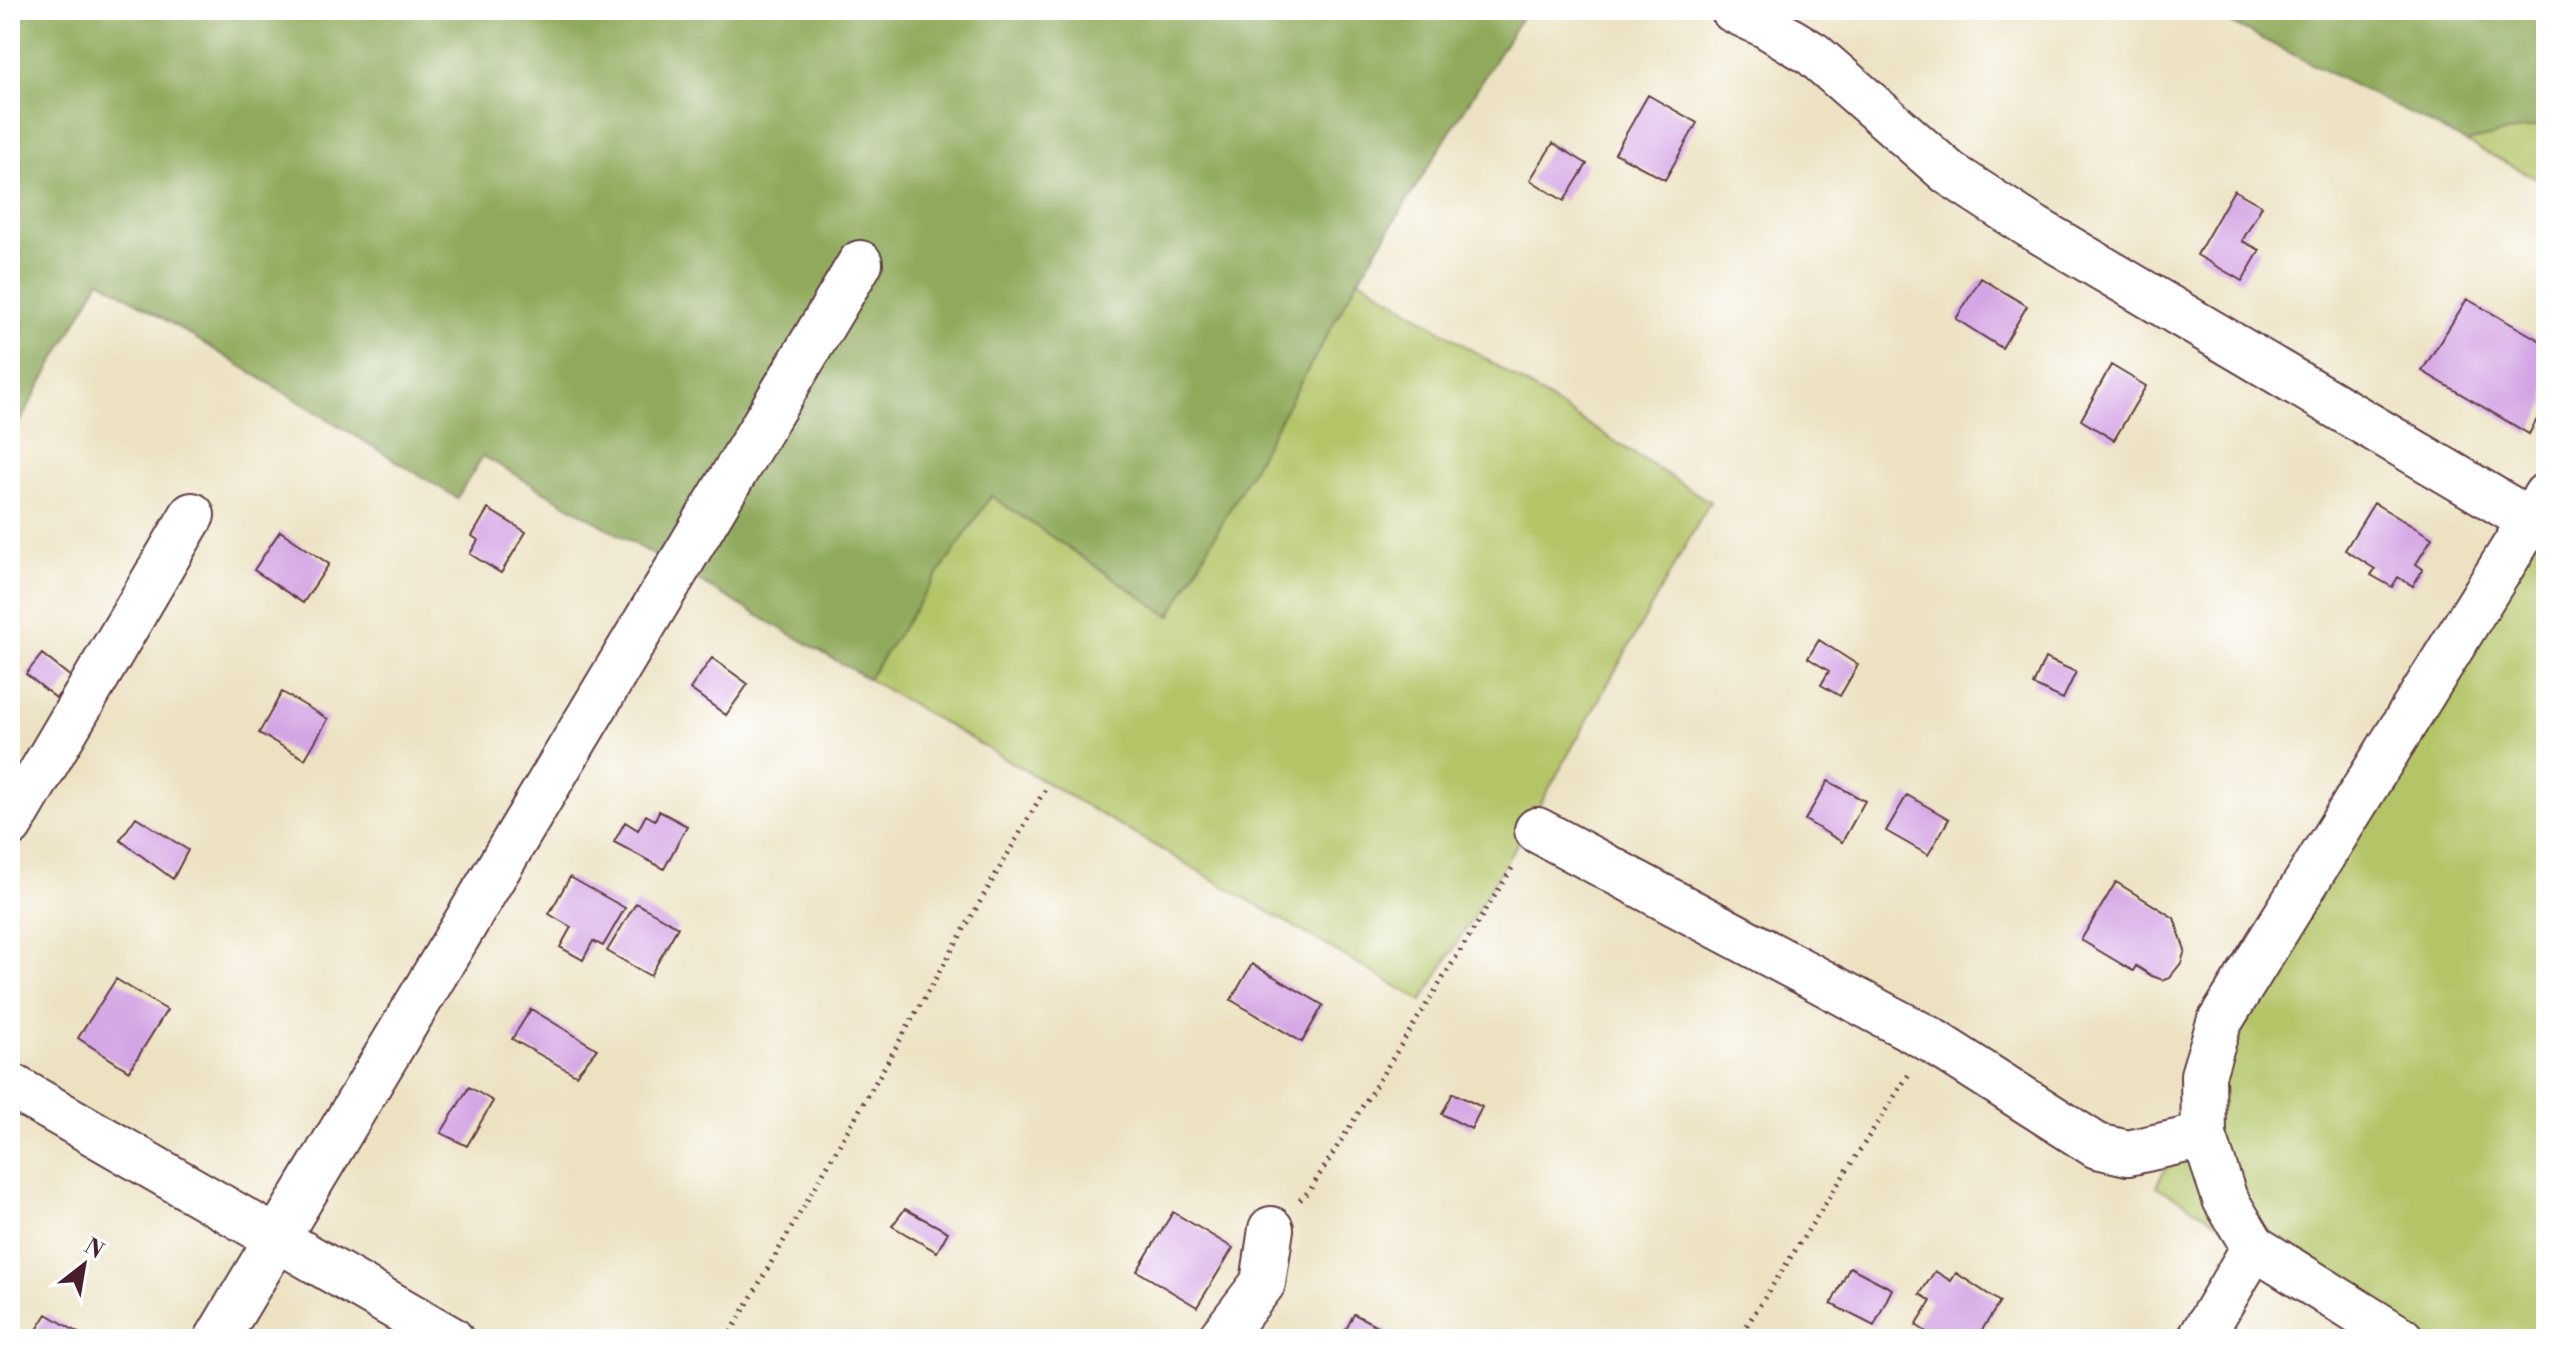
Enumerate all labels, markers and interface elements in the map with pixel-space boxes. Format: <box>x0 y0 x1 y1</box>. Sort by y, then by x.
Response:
north arrow <box>44 1225 124 1305</box>
text: N <box>79 1233 108 1266</box>

